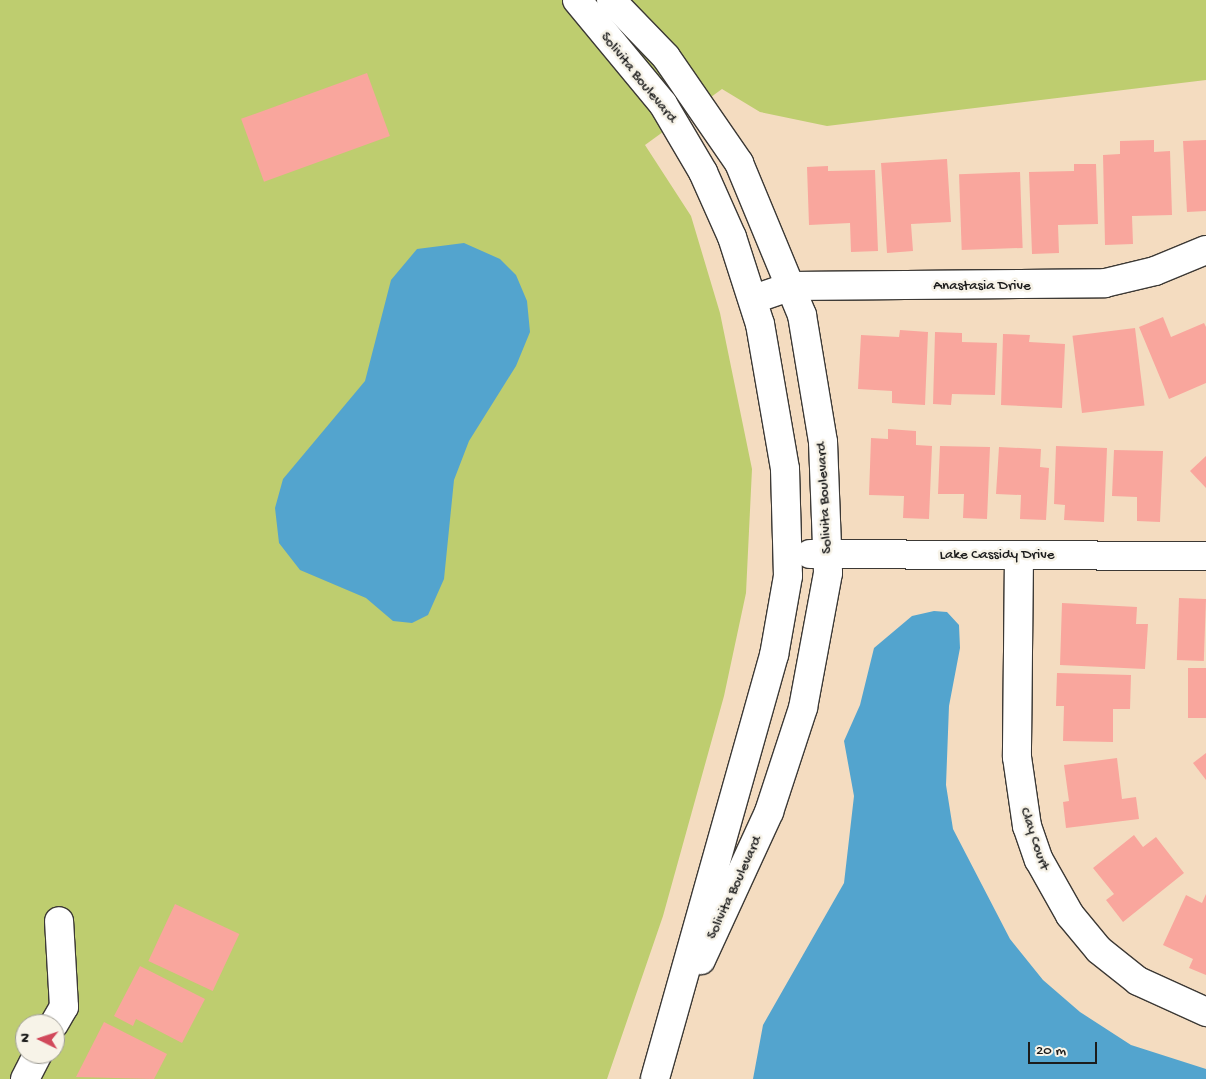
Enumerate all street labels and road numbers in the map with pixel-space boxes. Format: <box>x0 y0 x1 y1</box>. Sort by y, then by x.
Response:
street label: Solivita Boulevard <box>596 29 680 127</box>
street label: Anastasia Drive <box>933 278 1031 296</box>
street label: Solivita Boulevard <box>813 442 837 554</box>
street label: Lake Cassidy Drive <box>940 547 1054 565</box>
street label: Clay Court <box>1015 805 1053 873</box>
street label: Solivita Boulevard <box>703 834 767 942</box>

